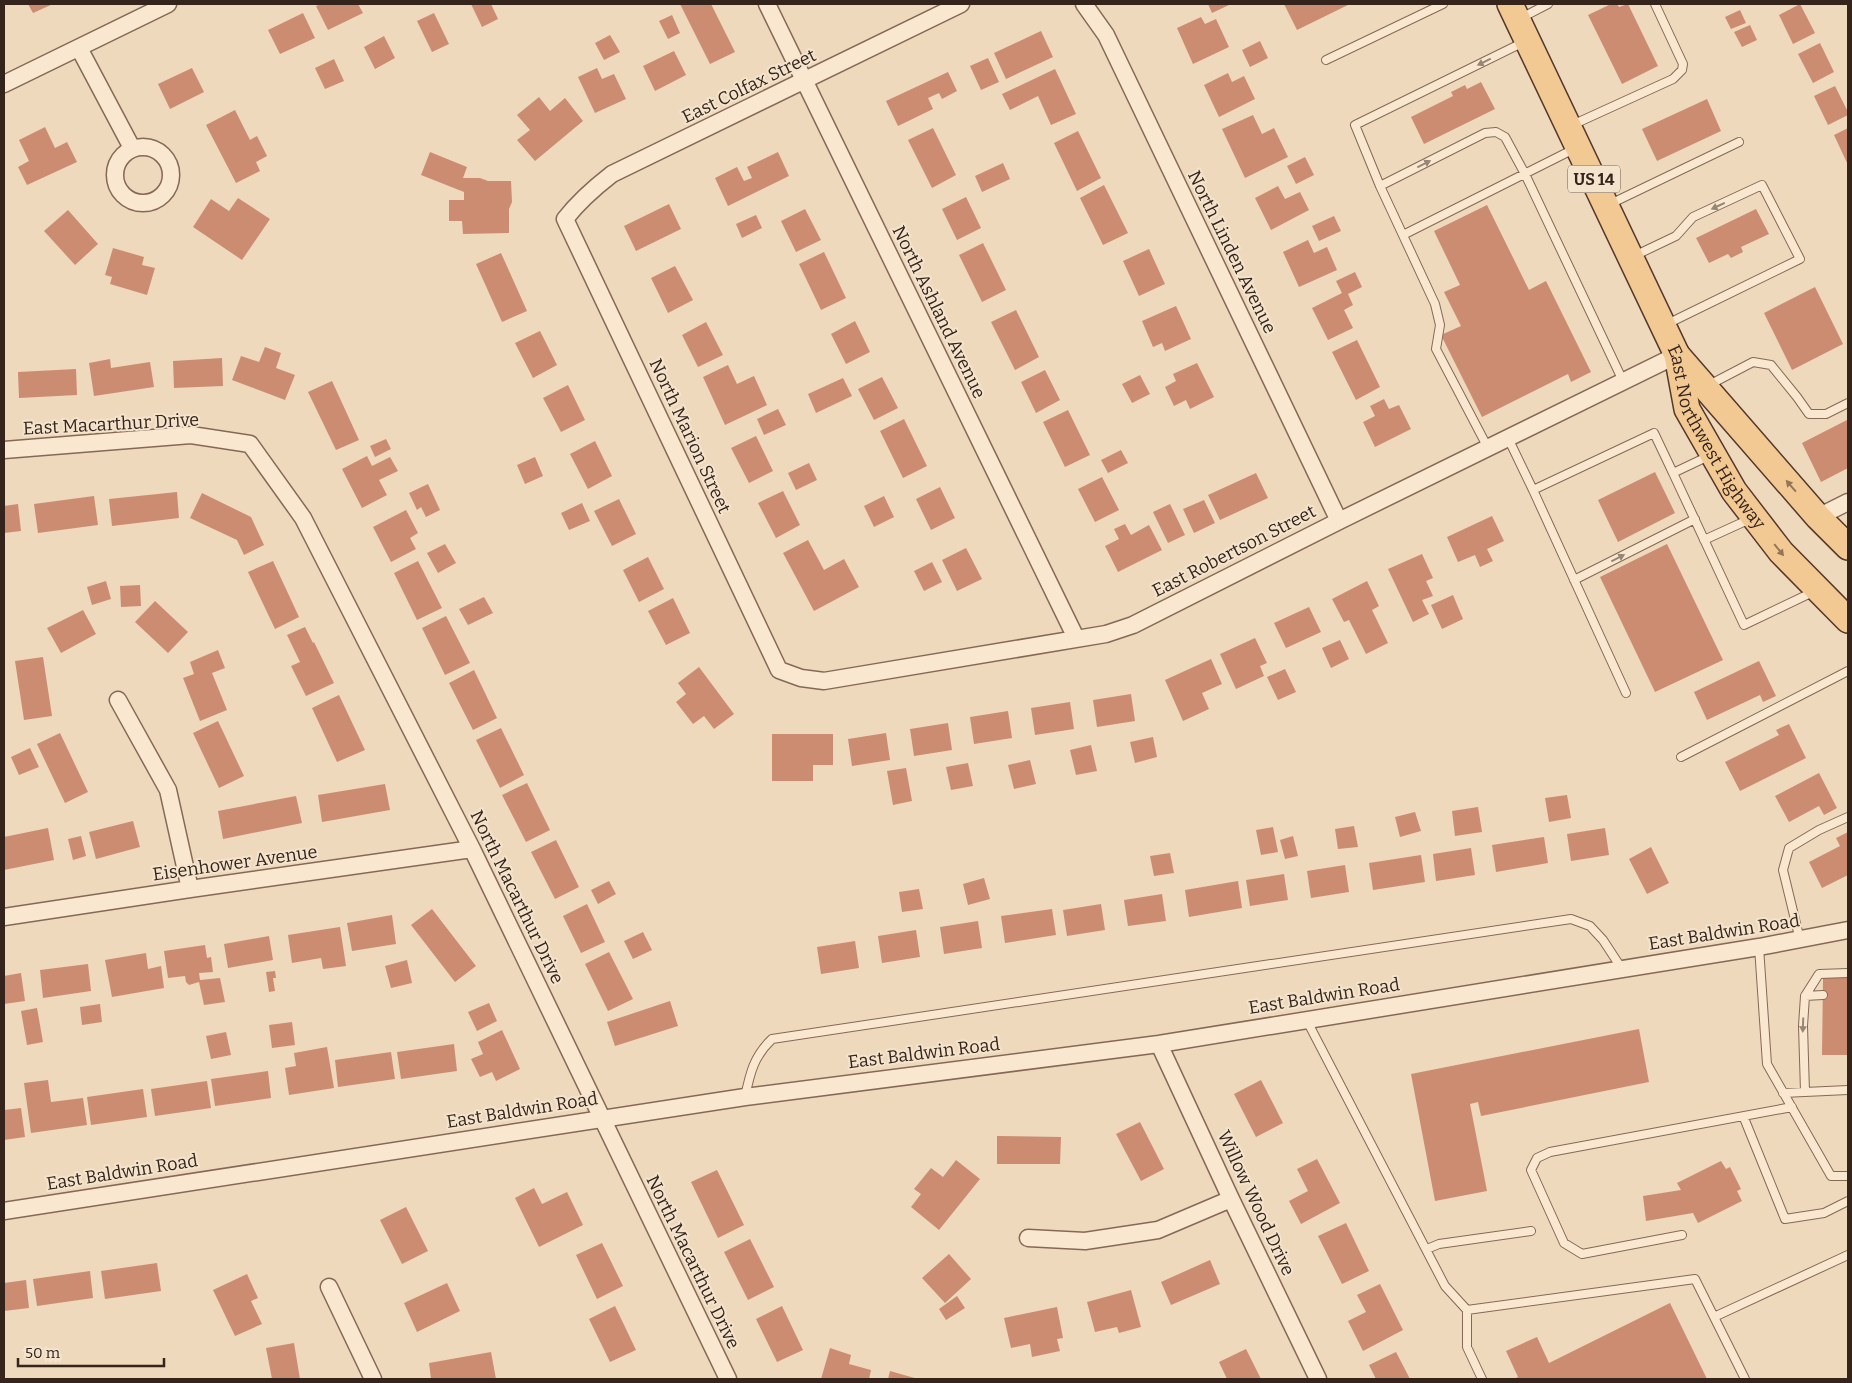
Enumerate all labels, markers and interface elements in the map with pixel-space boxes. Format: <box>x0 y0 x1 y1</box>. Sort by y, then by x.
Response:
street label: East Colfax Street <box>678 44 820 128</box>
one-way arrow <box>1477 58 1491 66</box>
one-way arrow <box>1417 160 1431 168</box>
road number: US 14 <box>1568 165 1620 192</box>
street label: North Linden Avenue <box>1183 167 1281 337</box>
one-way arrow <box>1711 202 1725 210</box>
street label: North Ashland Avenue <box>888 222 990 402</box>
street label: East Northwest Highway <box>1663 341 1771 534</box>
street label: North Marion Street <box>644 355 736 517</box>
street label: East Macarthur Drive <box>22 408 200 440</box>
one-way arrow <box>1785 480 1797 492</box>
street label: East Robertson Street <box>1149 500 1320 602</box>
one-way arrow <box>1774 543 1785 556</box>
one-way arrow <box>1610 554 1625 562</box>
street label: North Macarthur Drive <box>465 807 569 987</box>
street label: Eisenhower Avenue <box>151 841 319 885</box>
street label: East Baldwin Road <box>1647 909 1802 955</box>
street label: East Baldwin Road <box>1247 973 1402 1019</box>
one-way arrow <box>1799 1017 1807 1033</box>
street label: East Baldwin Road <box>847 1033 1002 1073</box>
street label: East Baldwin Road <box>445 1087 600 1133</box>
street label: Willow Wood Drive <box>1213 1127 1299 1279</box>
street label: East Baldwin Road <box>45 1149 200 1195</box>
street label: North Macarthur Drive <box>641 1172 745 1352</box>
scale bar <box>18 1336 164 1368</box>
text: 50 m <box>25 1344 61 1362</box>

